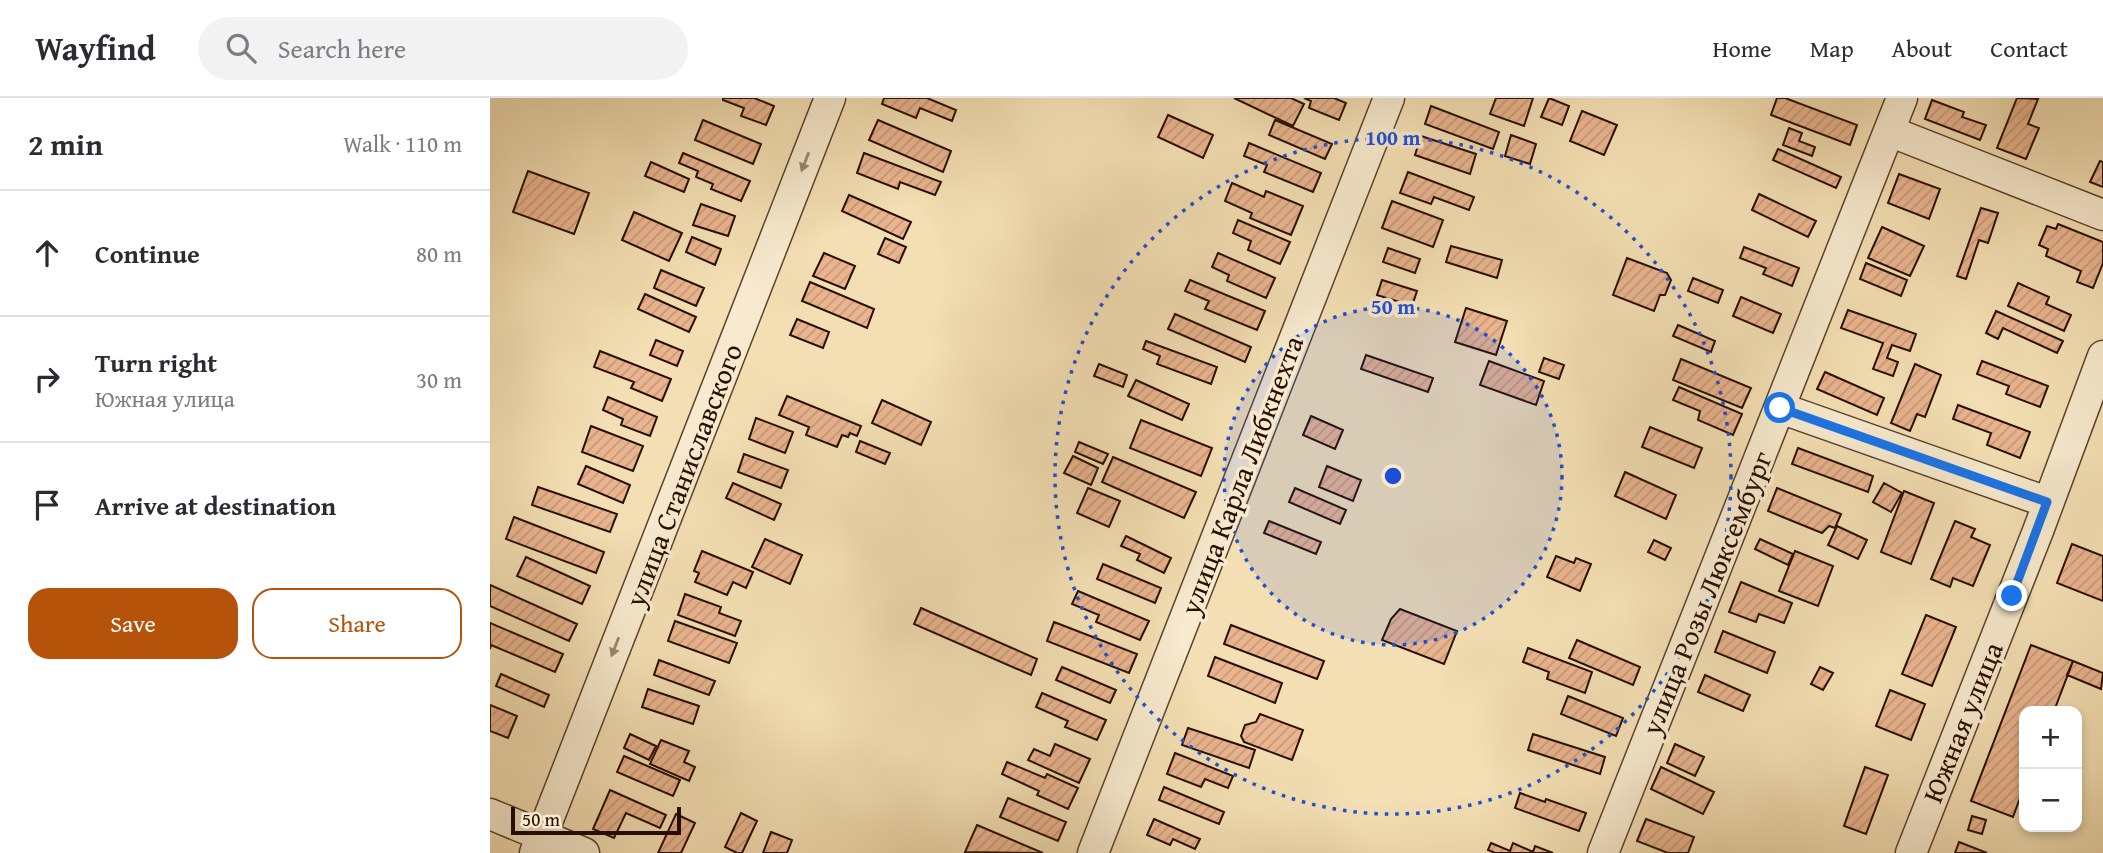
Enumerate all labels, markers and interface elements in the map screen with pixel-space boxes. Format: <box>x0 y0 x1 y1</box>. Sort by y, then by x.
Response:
search box <box>198 17 688 80</box>
text: Wayfind <box>35 24 156 72</box>
icon: search <box>222 29 260 67</box>
text: Search here <box>278 29 406 68</box>
text: Home <box>1713 31 1772 66</box>
text: Map <box>1810 31 1854 66</box>
text: About <box>1892 31 1952 66</box>
text: Contact <box>1990 31 2068 66</box>
text: 2 min <box>28 122 103 166</box>
text: 100 m <box>1365 122 1421 153</box>
text: Walk · 110 m <box>343 127 462 160</box>
one-way arrow <box>800 151 811 172</box>
icon: ahead <box>28 234 66 272</box>
text: Continue <box>95 234 200 273</box>
text: 80 m <box>416 237 462 270</box>
text: 50 m <box>1371 291 1415 322</box>
street label: улица Карла Либкнехта <box>1168 329 1313 622</box>
street label: улица Станиславского <box>614 337 752 614</box>
text: Turn right <box>95 343 217 382</box>
icon: right <box>28 360 66 398</box>
text: 30 m <box>416 363 462 396</box>
text: Южная улица <box>95 382 235 415</box>
route start <box>1764 392 1795 423</box>
street label: улица Розы Люксембург <box>1630 445 1782 742</box>
centre of rings <box>1381 464 1405 488</box>
icon: arrive <box>28 486 66 524</box>
text: Arrive at destination <box>95 486 336 525</box>
route end <box>1996 580 2027 611</box>
button: Save <box>28 588 238 659</box>
button: Share <box>252 588 462 659</box>
street label: Южная улица <box>1911 635 2013 808</box>
one-way arrow <box>610 637 621 658</box>
map controls <box>2019 706 2082 832</box>
button: + <box>2019 706 2082 769</box>
button: − <box>2019 769 2082 832</box>
scale bar <box>511 804 681 836</box>
text: 50 m <box>522 805 560 833</box>

